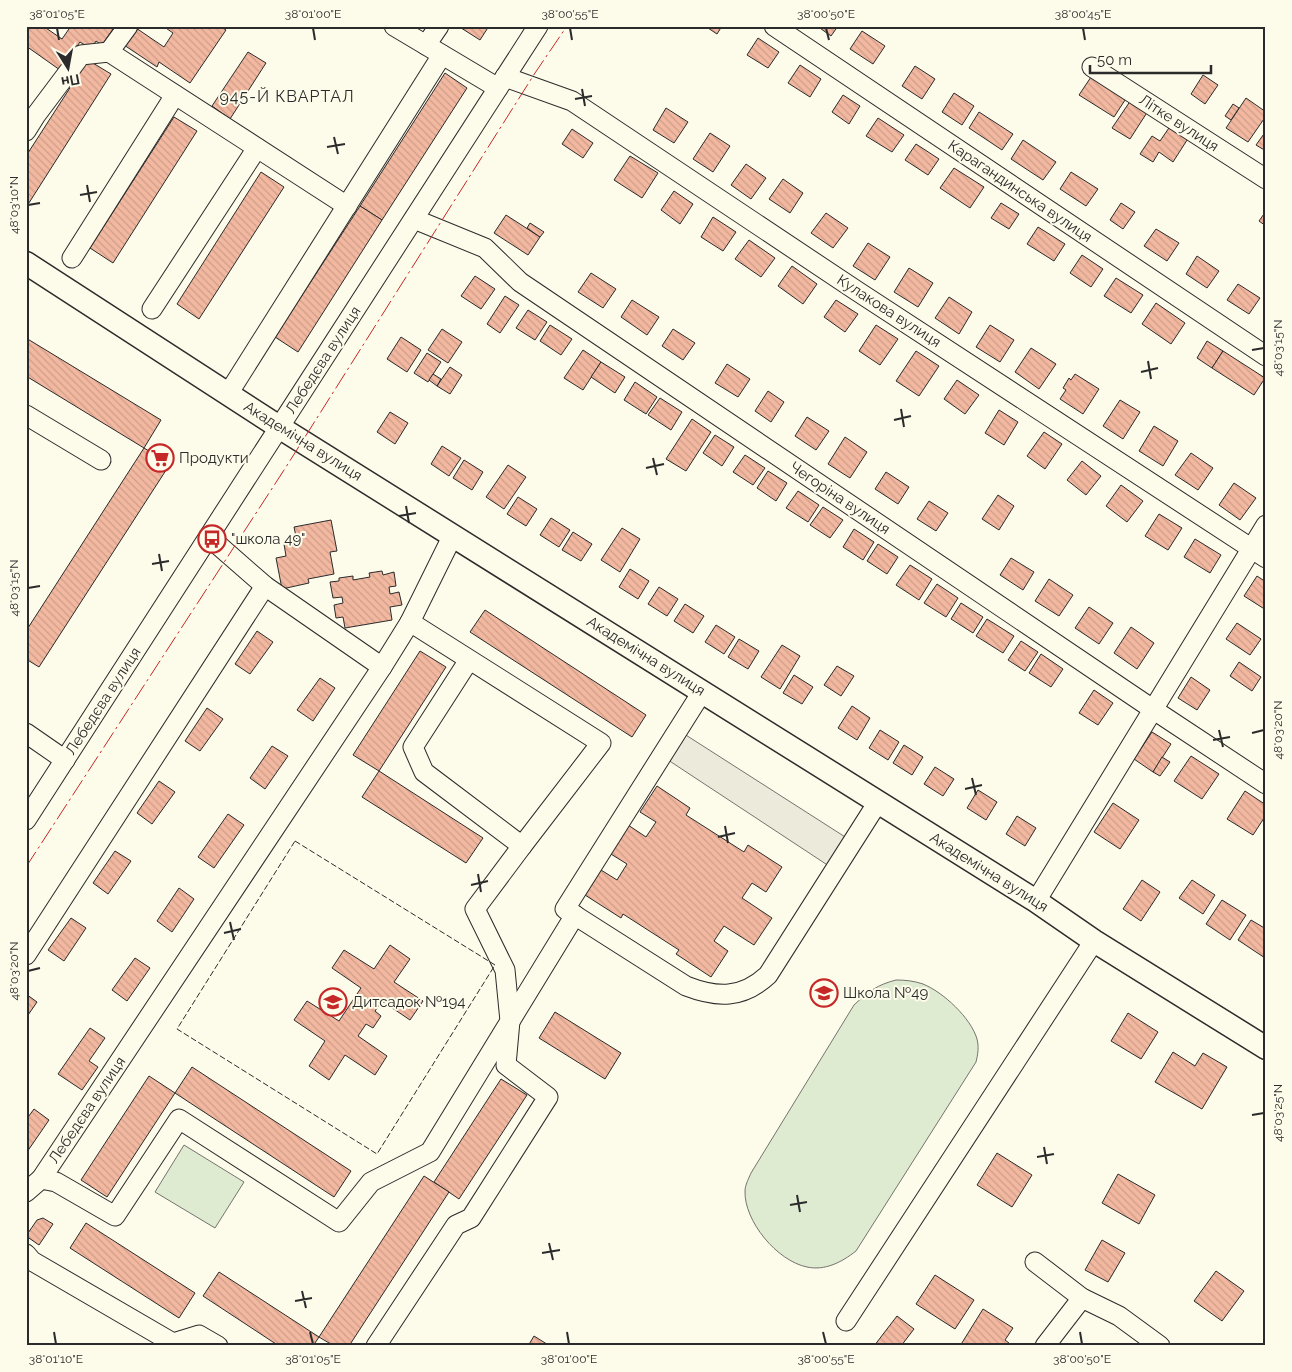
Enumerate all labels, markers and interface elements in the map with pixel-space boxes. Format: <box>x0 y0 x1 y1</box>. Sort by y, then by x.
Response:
text: 38°01'05"E <box>29 7 85 21</box>
text: 38°01'00"E <box>285 7 341 21</box>
text: 38°00'55"E <box>541 7 599 21</box>
text: 38°00'50"E <box>797 7 855 21</box>
text: 38°00'45"E <box>1055 7 1111 21</box>
north arrow <box>42 42 92 92</box>
scale bar <box>1090 42 1211 74</box>
text: 50 m <box>1097 51 1132 69</box>
text: Пн <box>60 71 81 90</box>
district label: 945-Й КВАРТАЛ <box>219 87 355 106</box>
street label: Літке вулиця <box>1136 91 1222 155</box>
street label: Карагандинська вулиця <box>945 136 1095 246</box>
text: 48°03'10"N <box>7 176 21 234</box>
street label: Кулакова вулиця <box>834 271 944 351</box>
street label: Лебедєва вулиця <box>281 303 365 417</box>
text: 48°03'15"N <box>1271 319 1285 377</box>
street label: Академічна вулиця <box>241 397 365 485</box>
supermarket icon: Продукти <box>145 443 175 473</box>
place label: Продукти <box>179 449 249 467</box>
street label: Чегоріна вулиця <box>787 458 893 538</box>
bus stop icon: "школа 49" <box>197 524 227 554</box>
place label: "школа 49" <box>231 530 305 548</box>
text: 48°03'15"N <box>7 559 21 617</box>
street label: Академічна вулиця <box>584 612 708 700</box>
street label: Лебедєва вулиця <box>61 644 145 758</box>
text: 48°03'20"N <box>1271 701 1285 760</box>
street label: Академічна вулиця <box>927 828 1051 916</box>
text: 48°03'20"N <box>7 942 21 1001</box>
school or university icon: Школа №49 <box>809 978 839 1008</box>
place label: Школа №49 <box>843 984 928 1002</box>
school or university icon: Дитсадок №194 <box>318 987 348 1017</box>
place label: Дитсадок №194 <box>352 993 465 1011</box>
street label: Лебедєва вулиця <box>45 1053 129 1167</box>
text: 48°03'25"N <box>1271 1084 1285 1142</box>
text: 38°01'10"E <box>29 1352 83 1366</box>
text: 38°01'05"E <box>285 1352 341 1366</box>
text: 38°01'00"E <box>541 1352 597 1366</box>
text: 38°00'55"E <box>797 1352 855 1366</box>
text: 38°00'50"E <box>1053 1352 1111 1366</box>

